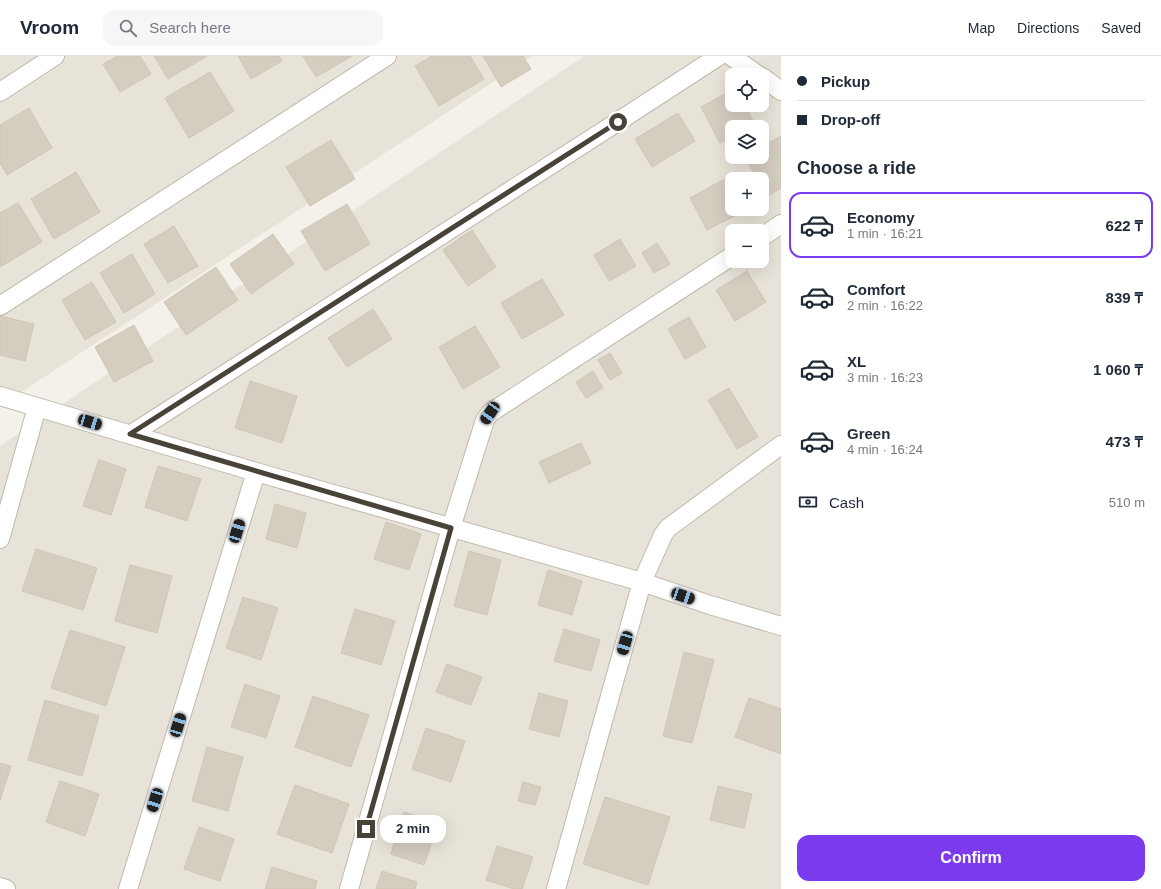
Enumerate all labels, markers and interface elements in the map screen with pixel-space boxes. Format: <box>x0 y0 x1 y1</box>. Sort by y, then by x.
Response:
search box <box>103 10 383 46</box>
text: Vroom <box>20 17 79 38</box>
icon: search <box>117 17 139 39</box>
text: Search here <box>149 19 231 36</box>
text: Map <box>968 20 995 36</box>
text: Directions <box>1017 20 1079 36</box>
text: Saved <box>1101 20 1141 36</box>
map controls <box>725 68 769 268</box>
button: locate <box>725 68 769 112</box>
text: Pickup <box>821 73 870 90</box>
text: Drop-off <box>821 111 880 128</box>
route start <box>609 113 627 131</box>
button: layers <box>725 120 769 164</box>
text: Choose a ride <box>797 158 916 178</box>
button: + <box>725 172 769 216</box>
icon: car <box>799 207 835 243</box>
text: Economy <box>847 209 915 226</box>
text: 622 ₸ <box>1106 217 1143 234</box>
button: − <box>725 224 769 268</box>
text: 1 min · 16:21 <box>847 226 923 241</box>
icon: car <box>799 279 835 315</box>
text: Comfort <box>847 281 905 298</box>
text: 839 ₸ <box>1106 289 1143 306</box>
text: 2 min · 16:22 <box>847 298 923 313</box>
icon: car <box>799 351 835 387</box>
text: XL <box>847 353 866 370</box>
text: 1 060 ₸ <box>1093 361 1143 378</box>
text: 3 min · 16:23 <box>847 370 923 385</box>
car <box>478 400 502 426</box>
car <box>77 413 103 431</box>
icon: car <box>799 423 835 459</box>
text: Green <box>847 425 890 442</box>
text: 473 ₸ <box>1106 433 1143 450</box>
text: 4 min · 16:24 <box>847 442 923 457</box>
icon: cash <box>797 491 819 513</box>
text: Cash <box>829 494 864 511</box>
text: 510 m <box>1109 495 1145 510</box>
car <box>228 518 246 544</box>
car <box>670 586 696 606</box>
car <box>616 630 634 656</box>
car <box>169 712 187 738</box>
car <box>146 787 164 813</box>
callout: 2 min <box>380 815 446 843</box>
route end <box>357 820 375 838</box>
text: 2 min <box>396 821 430 836</box>
button: Confirm <box>797 835 1145 881</box>

